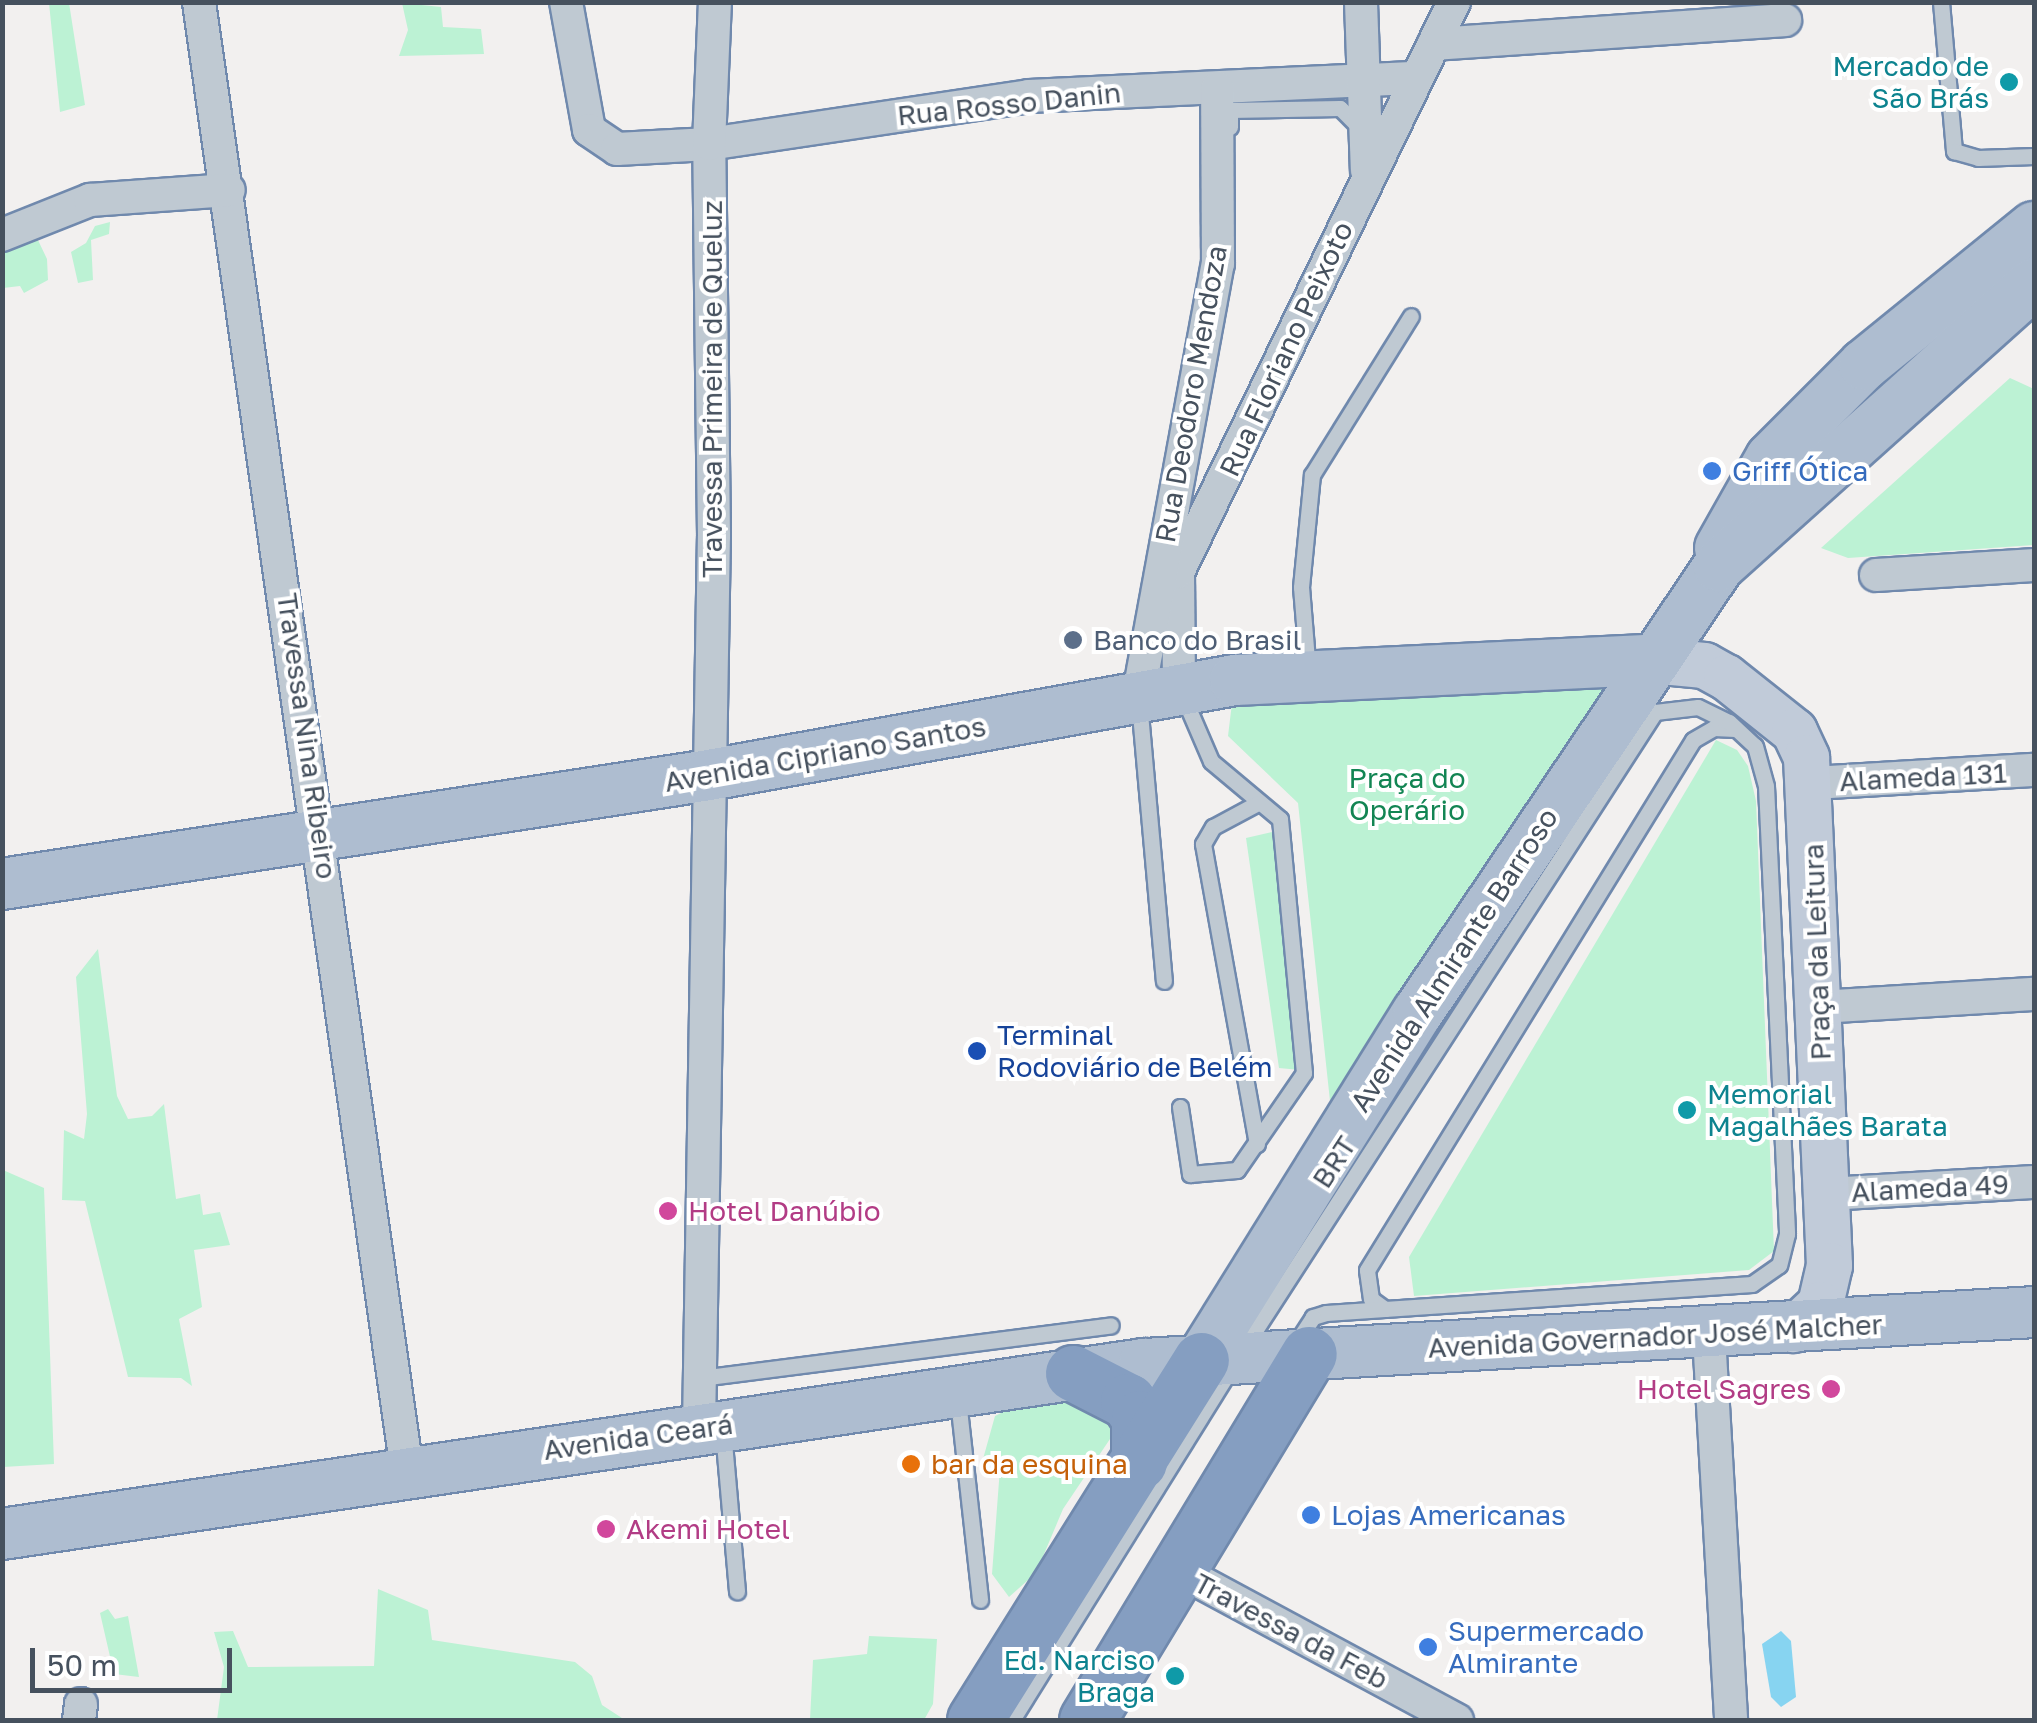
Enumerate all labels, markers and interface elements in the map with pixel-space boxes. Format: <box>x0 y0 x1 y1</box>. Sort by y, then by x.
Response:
place label: Mercado de São Brás <box>1832 49 1989 115</box>
marker: Mercado de São Brás <box>1998 71 2020 93</box>
street label: Rua Rosso Danin <box>896 76 1122 132</box>
street label: Travessa Primeira de Queluz <box>695 200 729 578</box>
street label: Rua Floriano Peixoto <box>1212 216 1360 482</box>
street label: Rua Deodoro Mendoza <box>1148 243 1234 545</box>
place label: Griff Ótica <box>1732 454 1868 488</box>
marker: Griff Ótica <box>1701 460 1723 482</box>
street label: Travessa Nina Ribeiro <box>270 591 344 881</box>
place label: Banco do Brasil <box>1093 623 1301 657</box>
marker: Banco do Brasil <box>1062 629 1084 651</box>
street label: Avenida Cipriano Santos <box>662 709 988 799</box>
street label: Alameda 131 <box>1838 756 2008 798</box>
park label: Praça do Operário <box>1349 761 1465 827</box>
street label: Avenida Almirante Barroso <box>1343 802 1565 1118</box>
street label: Praça da Leitura <box>1796 843 1838 1061</box>
place label: Terminal Rodoviário de Belém <box>997 1018 1272 1084</box>
marker: Terminal Rodoviário de Belém <box>966 1040 988 1062</box>
place label: Memorial Magalhães Barata <box>1707 1077 1948 1143</box>
marker: Memorial Magalhães Barata <box>1676 1099 1698 1121</box>
street label: BRT <box>1305 1130 1363 1194</box>
street label: Alameda 49 <box>1850 1167 2010 1209</box>
place label: Hotel Danúbio <box>688 1194 881 1228</box>
marker: Hotel Danúbio <box>657 1200 679 1222</box>
street label: Avenida Governador José Malcher <box>1427 1307 1883 1365</box>
place label: Hotel Sagres <box>1637 1372 1811 1406</box>
marker: Hotel Sagres <box>1820 1378 1842 1400</box>
street label: Avenida Ceará <box>541 1407 735 1467</box>
place label: bar da esquina <box>931 1447 1128 1481</box>
marker: bar da esquina <box>900 1453 922 1475</box>
place label: Lojas Americanas <box>1331 1498 1566 1532</box>
marker: Lojas Americanas <box>1300 1504 1322 1526</box>
place label: Akemi Hotel <box>626 1512 790 1546</box>
marker: Akemi Hotel <box>595 1518 617 1540</box>
street label: Travessa da Feb <box>1188 1566 1394 1696</box>
place label: Supermercado Almirante <box>1448 1614 1644 1680</box>
scale bar <box>35 1628 238 1690</box>
marker: Supermercado Almirante <box>1417 1636 1439 1658</box>
place label: Ed. Narciso Braga <box>1003 1643 1155 1709</box>
text: 50 m <box>47 1647 117 1683</box>
marker: Ed. Narciso Braga <box>1164 1665 1186 1687</box>

